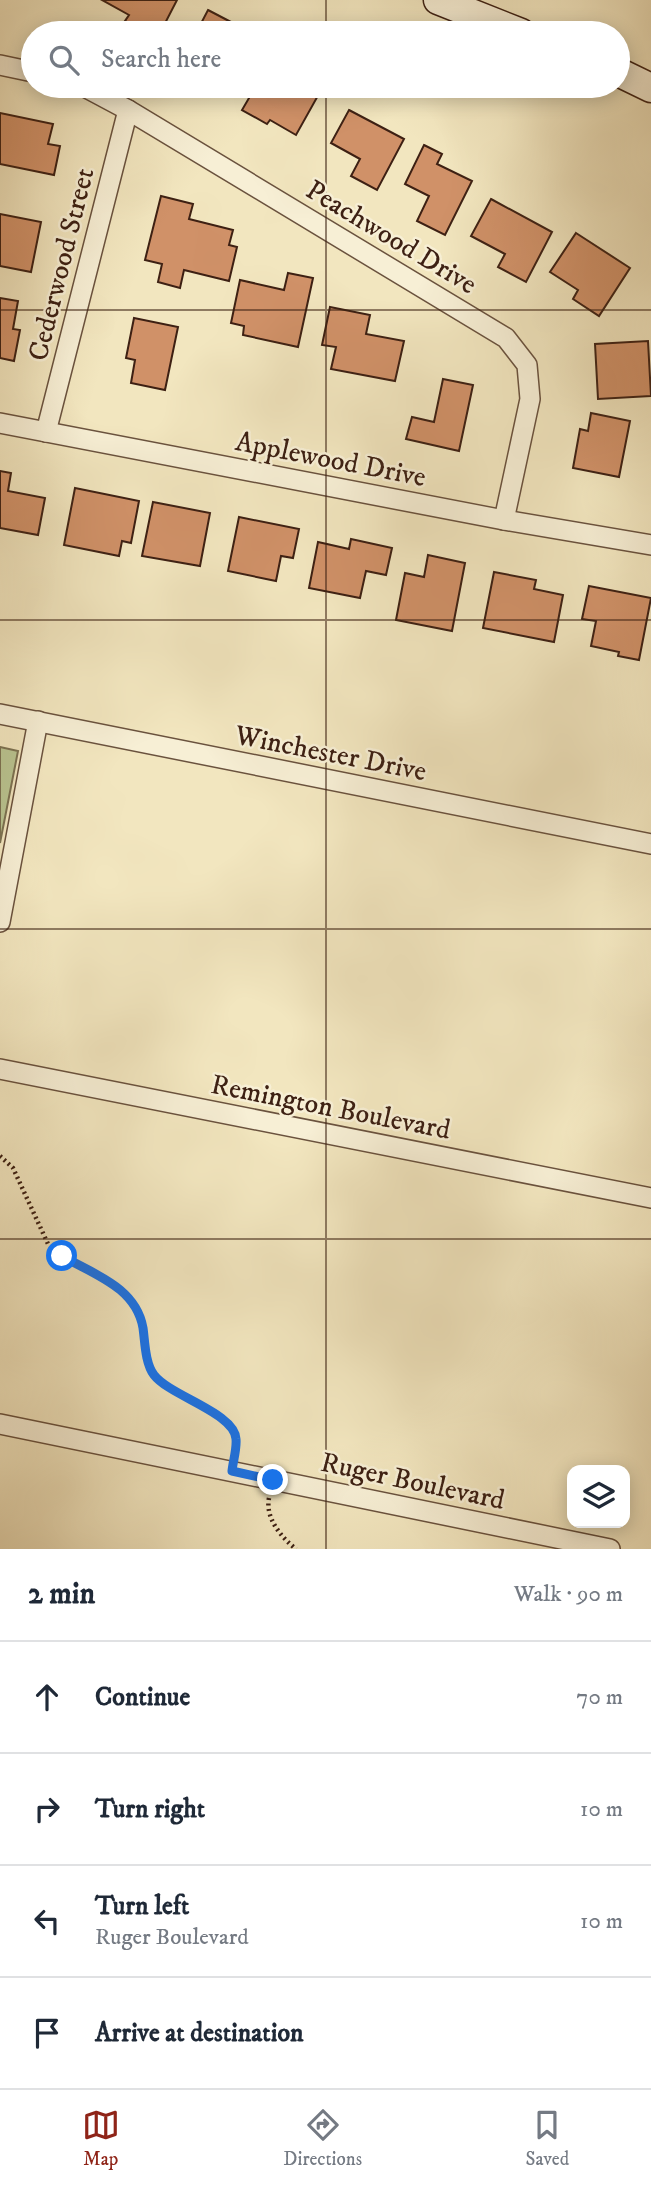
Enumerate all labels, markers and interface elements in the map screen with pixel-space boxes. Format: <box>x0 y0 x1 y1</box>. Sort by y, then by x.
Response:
search box <box>21 21 630 98</box>
icon: search <box>45 41 83 79</box>
text: Search here <box>101 43 221 76</box>
street label: Cederwood Street <box>21 164 102 365</box>
street label: Peachwood Drive <box>299 172 483 302</box>
street label: Applewood Drive <box>233 424 429 495</box>
street label: Winchester Drive <box>231 718 429 789</box>
street label: Remington Boulevard <box>208 1067 453 1148</box>
route start <box>46 1240 77 1271</box>
street label: Ruger Boulevard <box>318 1445 508 1518</box>
route end <box>257 1464 288 1495</box>
map controls <box>567 1465 630 1528</box>
button: layers <box>567 1465 630 1528</box>
text: 2 min <box>28 1576 95 1613</box>
text: Walk · 90 m <box>514 1580 623 1609</box>
icon: ahead <box>28 1678 66 1716</box>
text: Continue <box>95 1681 190 1714</box>
text: 70 m <box>576 1683 623 1712</box>
icon: right <box>28 1790 66 1828</box>
text: Turn right <box>95 1793 205 1826</box>
text: 10 m <box>580 1795 623 1824</box>
text: Turn left <box>95 1890 189 1923</box>
icon: left <box>28 1902 66 1940</box>
text: 10 m <box>580 1907 623 1936</box>
text: Ruger Boulevard <box>95 1923 249 1952</box>
icon: arrive <box>28 2014 66 2052</box>
text: Arrive at destination <box>95 2017 304 2050</box>
tab: Map <box>82 2106 120 2171</box>
tab: Directions <box>283 2106 362 2171</box>
tab: Saved <box>526 2106 569 2171</box>

